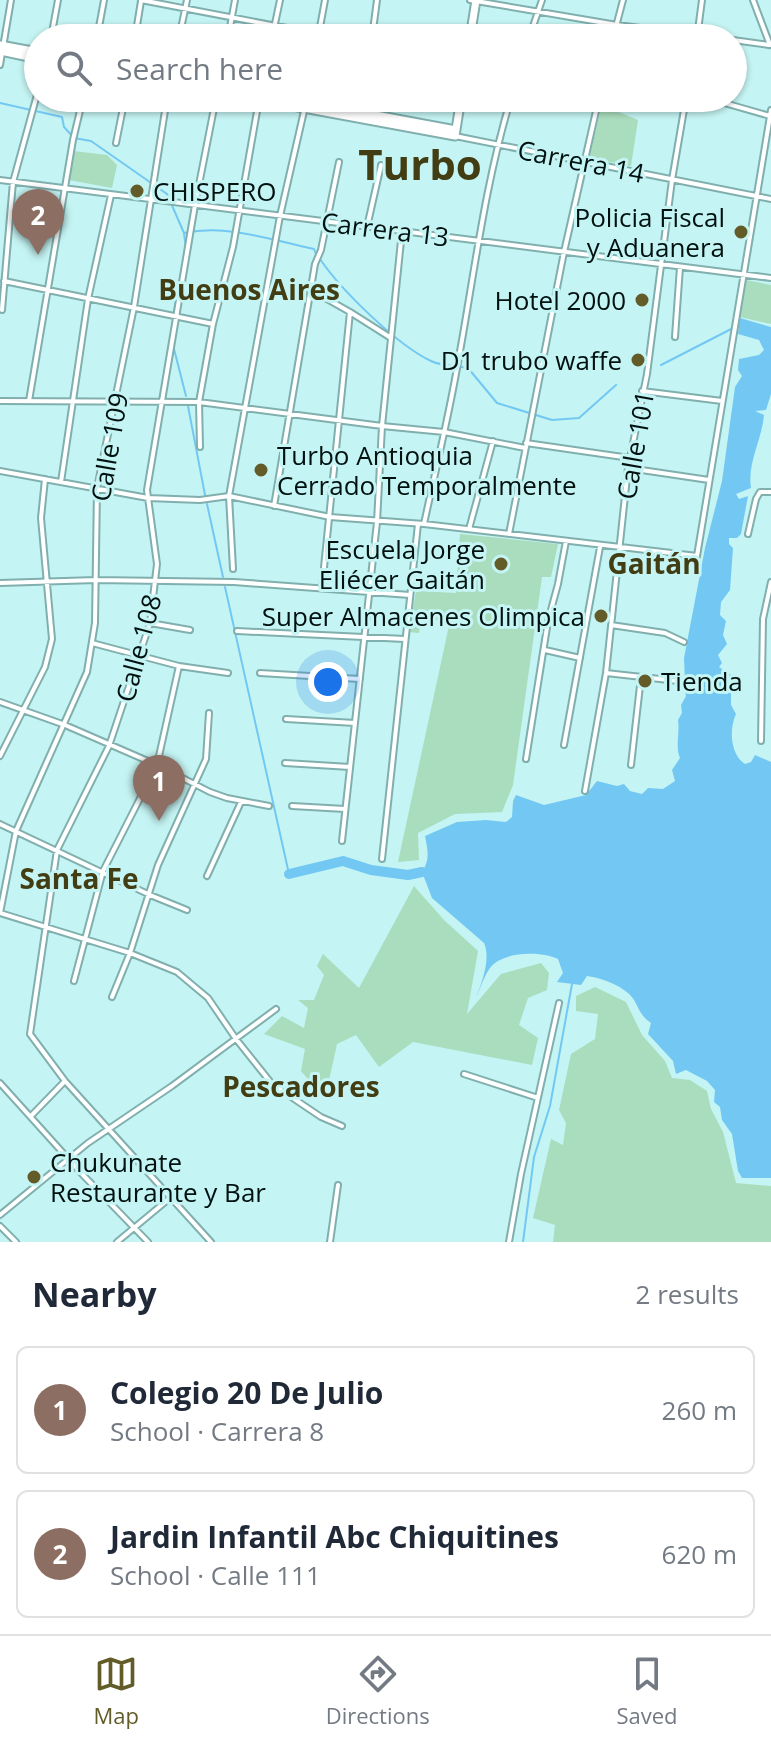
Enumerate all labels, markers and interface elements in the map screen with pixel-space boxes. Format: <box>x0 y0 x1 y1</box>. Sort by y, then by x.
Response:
search box <box>24 24 747 112</box>
icon: search <box>52 46 96 90</box>
text: Search here <box>116 48 283 89</box>
street label: Carrera 14 <box>515 131 647 191</box>
district label: Turbo <box>358 135 482 192</box>
place label: CHISPERO <box>153 173 276 209</box>
marker: CHISPERO <box>128 182 146 200</box>
pin: 2 <box>12 189 64 255</box>
place label: Policia Fiscal y Aduanera <box>575 199 725 265</box>
street label: Carrera 13 <box>319 203 451 255</box>
marker: Policia Fiscal y Aduanera <box>732 223 750 241</box>
district label: Buenos Aires <box>158 270 340 308</box>
place label: Hotel 2000 <box>495 282 626 318</box>
marker: Hotel 2000 <box>633 291 651 309</box>
place label: D1 trubo waffe <box>441 342 622 378</box>
marker: D1 trubo waffe <box>629 351 647 369</box>
street label: Calle 101 <box>608 388 662 502</box>
street label: Calle 109 <box>82 390 136 504</box>
place label: Turbo Antioquia Cerrado Temporalmente <box>277 437 577 503</box>
marker: Turbo Antioquia Cerrado Temporalmente <box>252 461 270 479</box>
place label: Escuela Jorge Eliécer Gaitán <box>319 531 485 597</box>
district label: Gaitán <box>607 544 701 582</box>
marker: Escuela Jorge Eliécer Gaitán <box>492 555 510 573</box>
street label: Calle 108 <box>106 590 170 706</box>
place label: Super Almacenes Olimpica <box>262 598 585 634</box>
marker: Super Almacenes Olimpica <box>592 607 610 625</box>
your location <box>308 662 348 702</box>
place label: Tienda <box>661 663 743 699</box>
marker: Tienda <box>636 672 654 690</box>
pin: 1 <box>133 755 185 821</box>
district label: Santa Fe <box>20 859 139 897</box>
district label: Pescadores <box>222 1067 380 1105</box>
place label: Chukunate Restaurante y Bar <box>50 1144 266 1210</box>
marker: Chukunate Restaurante y Bar <box>25 1168 43 1186</box>
text: Nearby <box>32 1271 157 1317</box>
text: 2 results <box>636 1276 739 1312</box>
text: Colegio 20 De Julio <box>110 1372 383 1413</box>
text: 1 <box>53 1392 67 1428</box>
text: 260 m <box>662 1392 737 1428</box>
text: School · Carrera 8 <box>110 1413 324 1449</box>
text: Jardin Infantil Abc Chiquitines <box>110 1516 559 1557</box>
text: 2 <box>53 1536 67 1572</box>
text: 620 m <box>662 1536 737 1572</box>
text: School · Calle 111 <box>110 1557 321 1593</box>
tab: Map <box>93 1652 139 1730</box>
tab: Directions <box>326 1652 430 1730</box>
tab: Saved <box>616 1652 678 1730</box>

